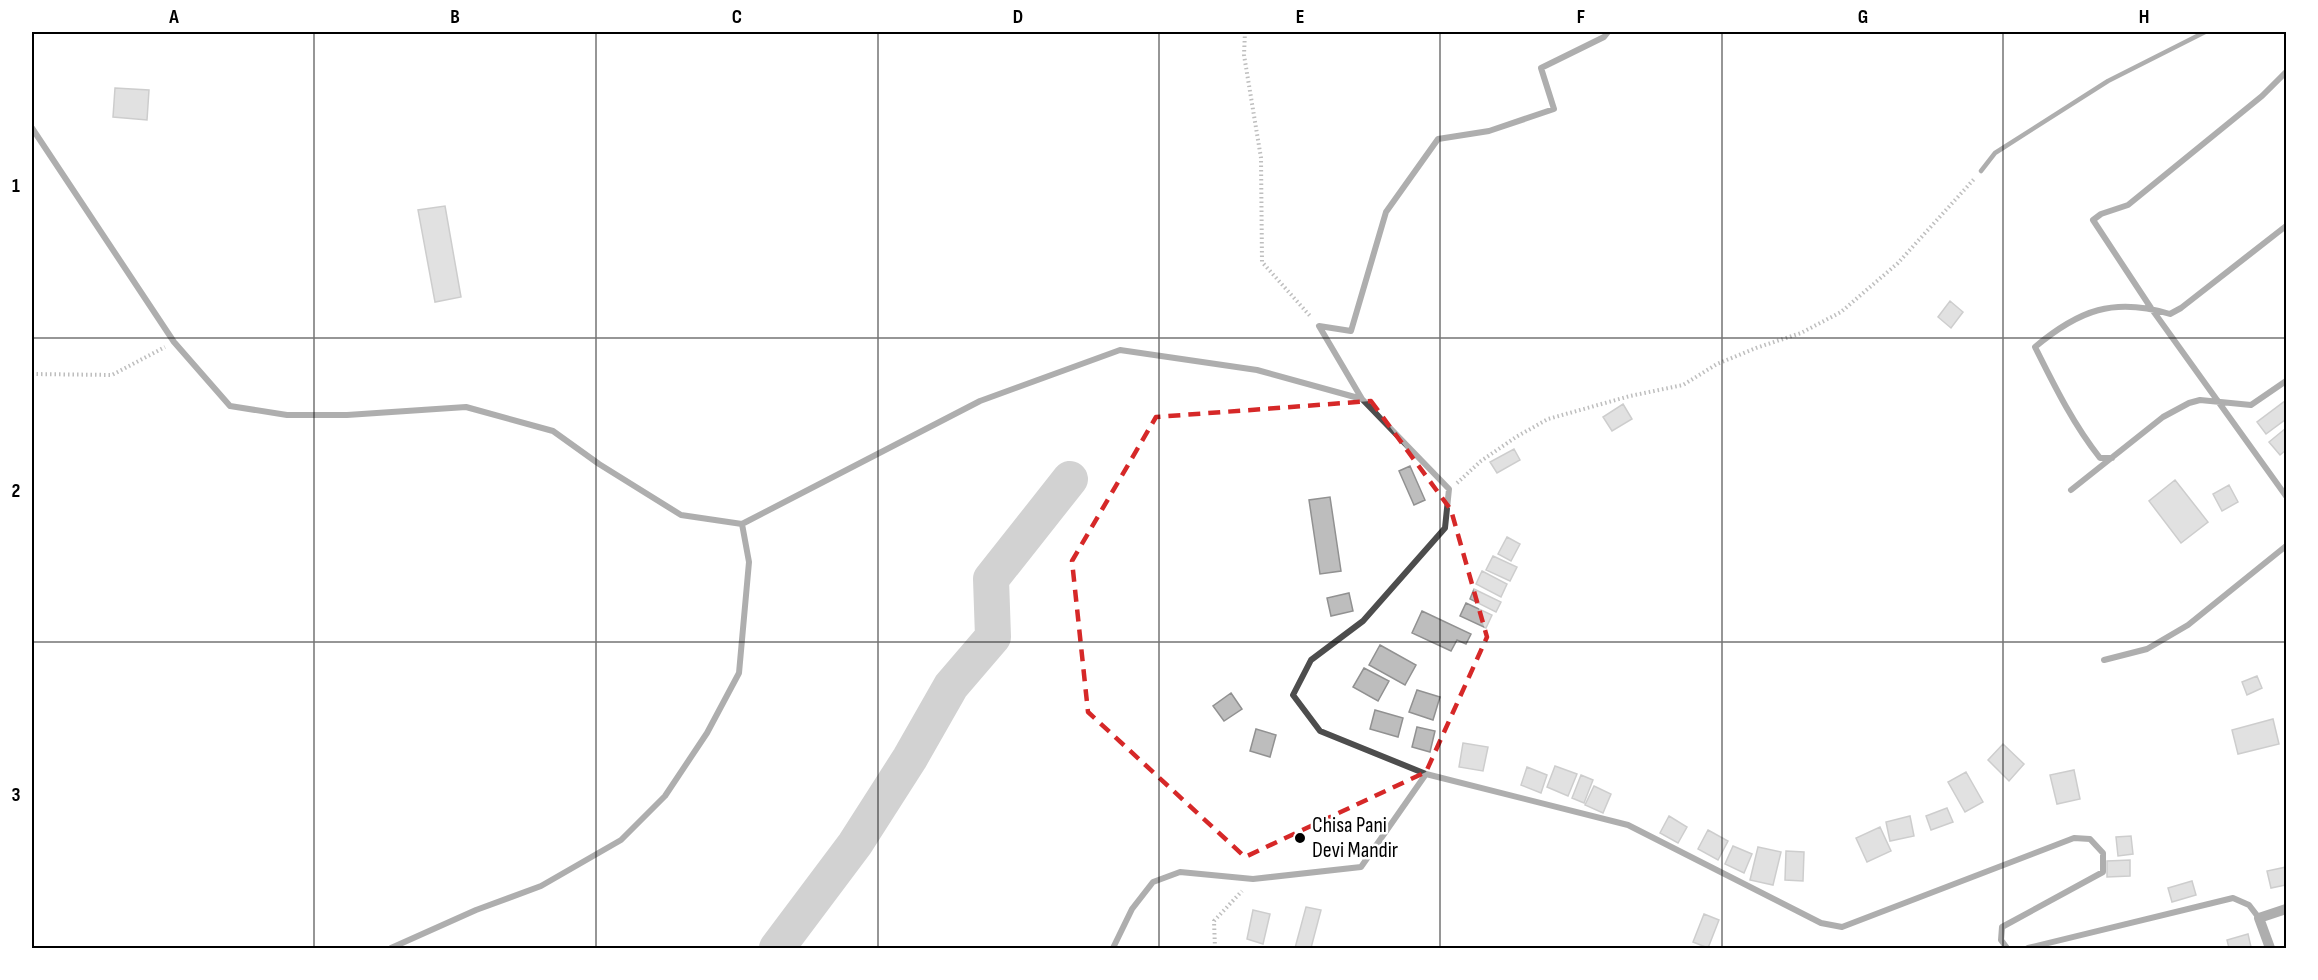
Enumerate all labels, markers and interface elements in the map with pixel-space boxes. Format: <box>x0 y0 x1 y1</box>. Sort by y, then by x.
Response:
text: A <box>168 5 179 29</box>
text: B <box>450 5 460 29</box>
text: C <box>732 5 742 29</box>
text: D <box>1013 5 1023 29</box>
text: E <box>1296 5 1304 29</box>
text: F <box>1577 5 1585 29</box>
text: G <box>1858 5 1868 29</box>
text: H <box>2139 5 2149 29</box>
text: 1 <box>12 174 20 198</box>
text: 2 <box>12 479 20 503</box>
text: 3 <box>12 783 21 807</box>
place label: Chisa Pani Devi Mandir <box>1312 812 1398 864</box>
marker: Chisa Pani Devi Mandir <box>1293 831 1307 845</box>

